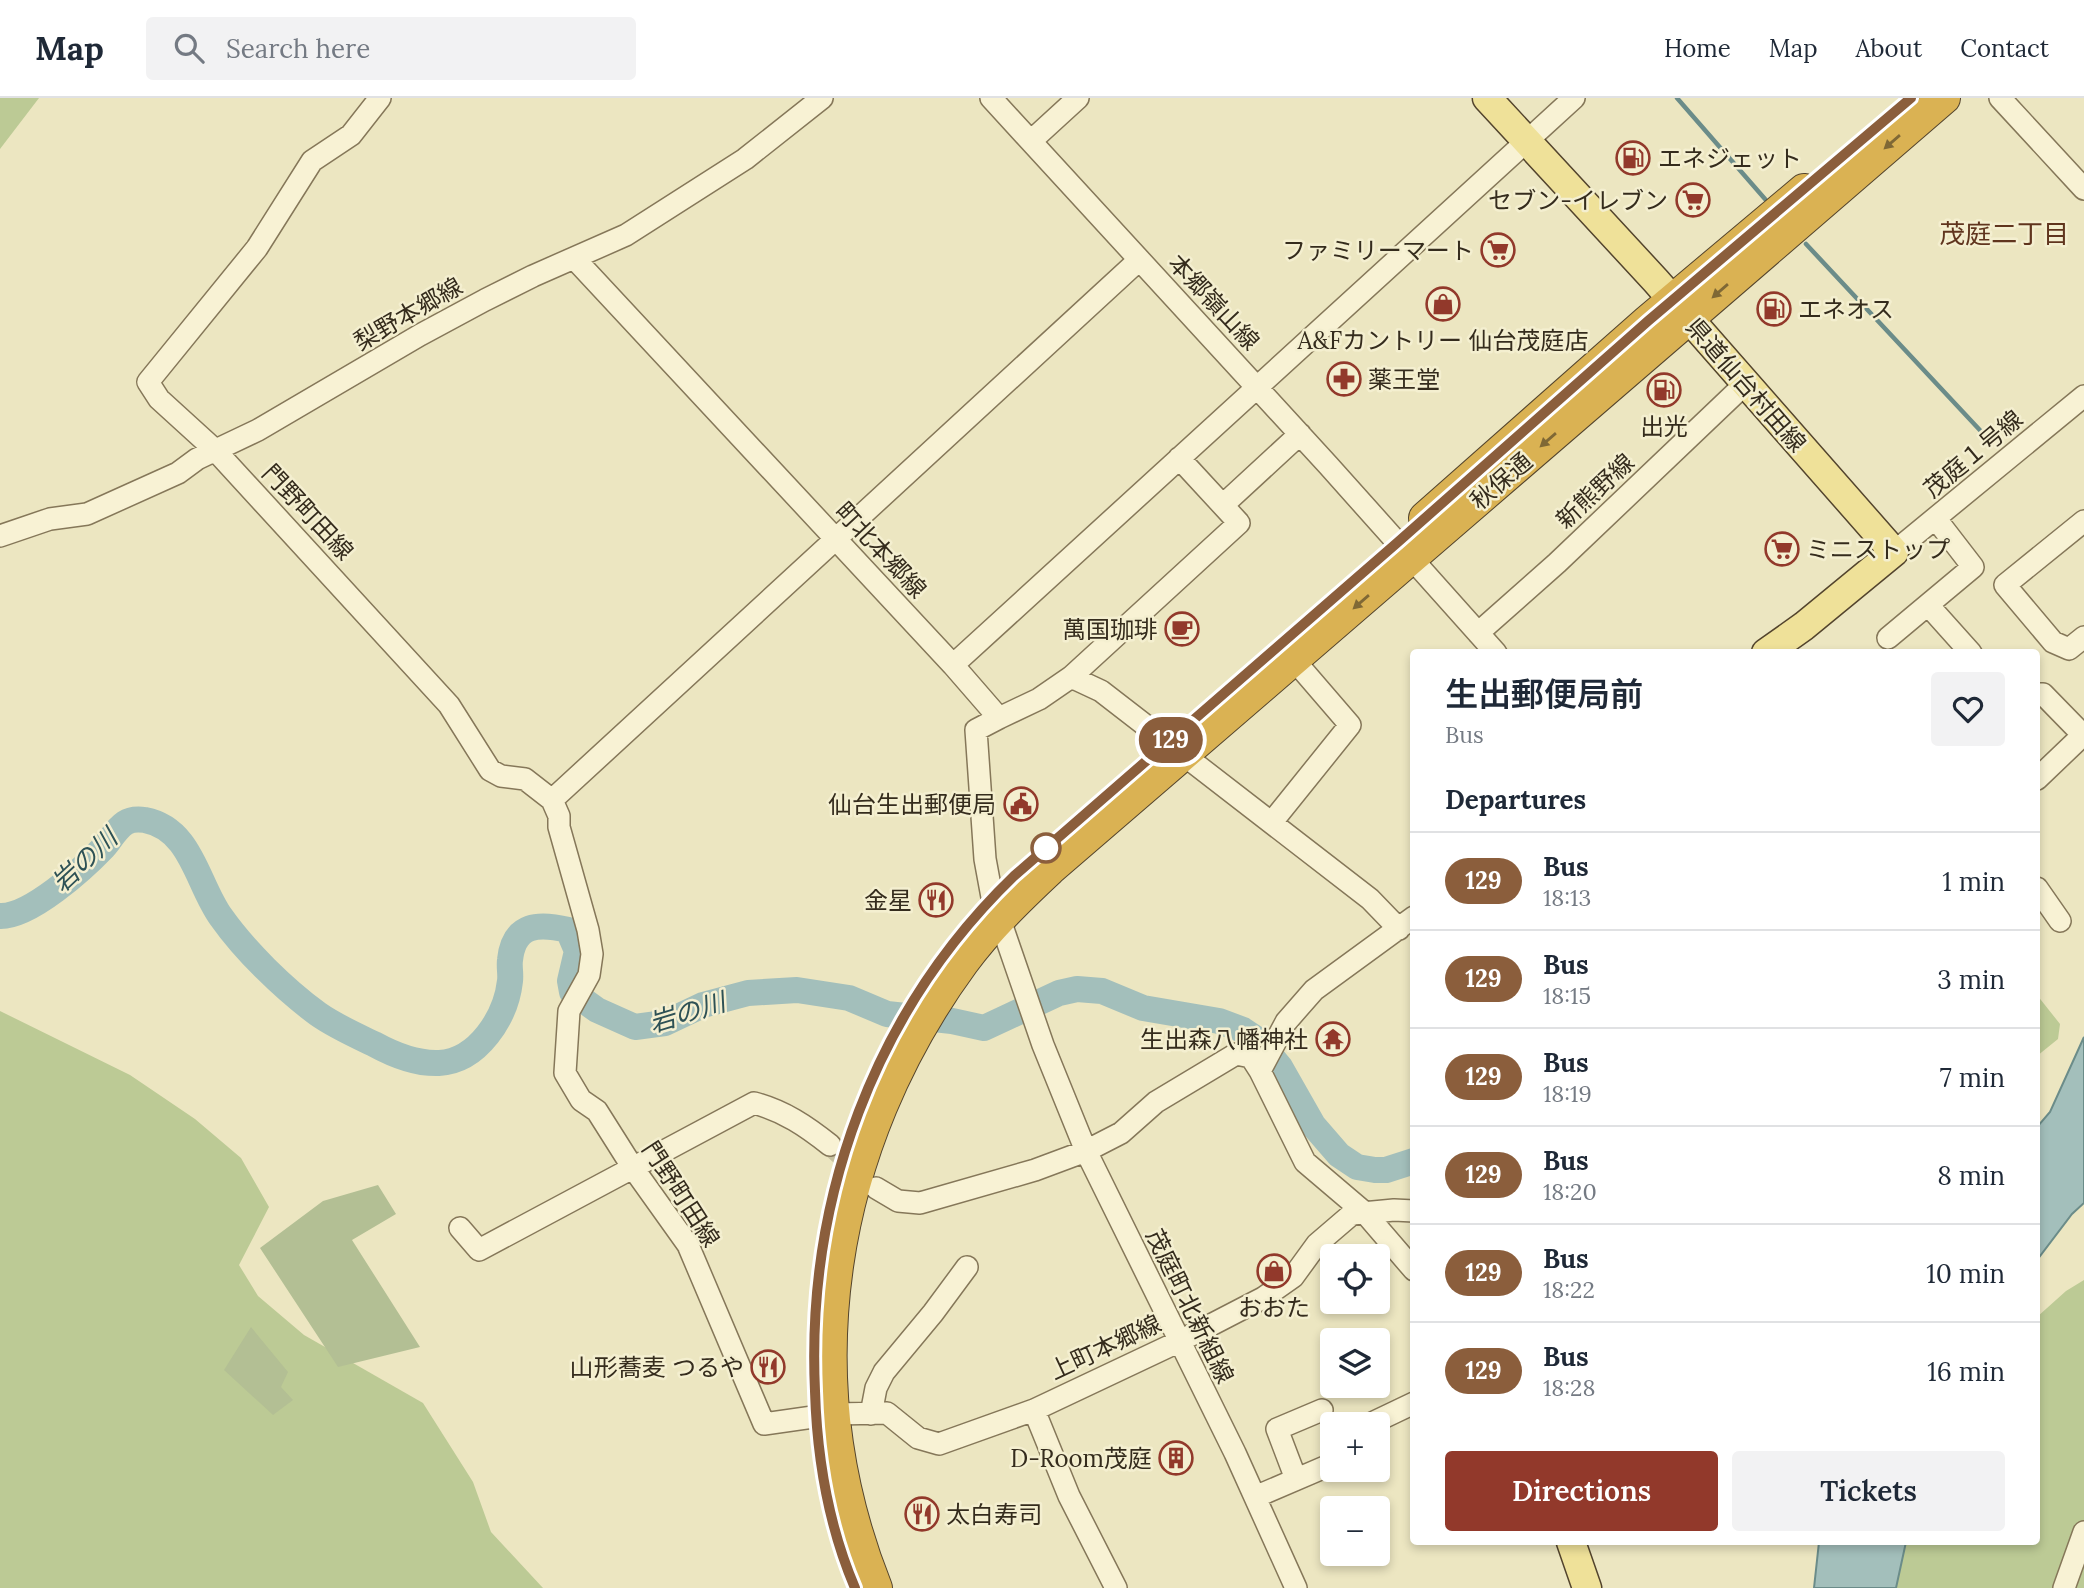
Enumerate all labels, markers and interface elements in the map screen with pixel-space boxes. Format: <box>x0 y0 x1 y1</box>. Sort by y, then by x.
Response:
search box <box>146 17 636 80</box>
text: Map <box>35 27 104 69</box>
icon: search <box>170 29 208 67</box>
text: Search here <box>226 32 370 65</box>
text: Home <box>1664 33 1731 64</box>
text: Map <box>1769 33 1818 64</box>
text: About <box>1856 33 1922 64</box>
text: Contact <box>1960 33 2049 64</box>
one-way arrow <box>1883 134 1901 150</box>
fuel station icon: エネジェット <box>1614 139 1652 177</box>
place label: エネジェット <box>1658 143 1802 174</box>
supermarket icon: セブン-イレブン <box>1674 181 1712 219</box>
place label: セブン-イレブン <box>1488 185 1668 216</box>
district label: 茂庭二丁目 <box>1939 217 2069 250</box>
supermarket icon: ファミリーマート <box>1479 231 1517 269</box>
place label: ファミリーマート <box>1282 235 1474 266</box>
street label: 本郷嶺山線 <box>1162 248 1266 356</box>
street label: 梨野本郷線 <box>348 271 468 357</box>
one-way arrow <box>1711 283 1728 298</box>
shop icon: A&Fカントリー 仙台茂庭店 <box>1424 285 1462 323</box>
fuel station icon: エネオス <box>1755 290 1793 328</box>
place label: エネオス <box>1798 294 1894 325</box>
street label: 県道仙台村田線 <box>1679 311 1813 459</box>
place label: A&Fカントリー 仙台茂庭店 <box>1296 325 1589 356</box>
pharmacy icon: 薬王堂 <box>1325 360 1363 398</box>
place label: 薬王堂 <box>1368 364 1440 395</box>
fuel station icon: 出光 <box>1645 371 1683 409</box>
street label: 茂庭１号線 <box>1917 404 2029 504</box>
place label: 出光 <box>1640 411 1688 442</box>
one-way arrow <box>1539 432 1556 447</box>
street label: 秋保通 <box>1464 446 1538 516</box>
street label: 新熊野線 <box>1549 447 1641 535</box>
street label: 門野町田線 <box>256 458 360 566</box>
street label: 町北本郷線 <box>829 496 933 604</box>
supermarket icon: ミニストップ <box>1763 530 1801 568</box>
place label: ミニストップ <box>1806 534 1950 565</box>
one-way arrow <box>1352 594 1369 609</box>
cafe icon: 萬国珈琲 <box>1163 610 1201 648</box>
place label: 萬国珈琲 <box>1062 614 1158 645</box>
button: heart <box>1931 672 2005 746</box>
text: 生出郵便局前 <box>1445 673 1643 715</box>
line badge: 129 <box>1131 717 1211 763</box>
text: Bus <box>1445 720 1484 749</box>
text: 129 <box>1153 724 1189 755</box>
text: Departures <box>1445 783 1586 816</box>
public building icon: 仙台生出郵便局 <box>1002 785 1040 823</box>
place label: 仙台生出郵便局 <box>828 789 996 820</box>
water label: 岩の川 <box>44 819 126 899</box>
unlabelled marker <box>1031 833 1061 863</box>
text: Bus <box>1543 850 1589 883</box>
text: 129 <box>1465 865 1502 896</box>
text: 1 min <box>1942 865 2005 898</box>
restaurant icon: 金星 <box>917 881 955 919</box>
text: 18:13 <box>1543 883 1591 912</box>
place label: 金星 <box>864 885 912 916</box>
text: Bus <box>1543 948 1589 981</box>
text: 129 <box>1465 963 1502 994</box>
text: 3 min <box>1937 963 2005 996</box>
text: 18:15 <box>1543 981 1591 1010</box>
water label: 岩の川 <box>645 984 732 1039</box>
temple icon: 生出森八幡神社 <box>1314 1020 1352 1058</box>
place label: 生出森八幡神社 <box>1140 1024 1308 1055</box>
text: Bus <box>1543 1046 1589 1079</box>
text: 129 <box>1465 1061 1502 1092</box>
text: 7 min <box>1940 1061 2005 1094</box>
text: 18:19 <box>1543 1079 1592 1108</box>
street label: 門野町田線 <box>635 1135 727 1253</box>
text: Bus <box>1543 1144 1589 1177</box>
text: 129 <box>1465 1159 1502 1190</box>
text: 8 min <box>1937 1159 2005 1192</box>
text: 18:20 <box>1543 1177 1597 1206</box>
street label: 茂庭町北新組線 <box>1139 1224 1241 1388</box>
text: Bus <box>1543 1242 1589 1275</box>
map controls <box>1320 1244 1390 1566</box>
button: locate <box>1320 1244 1390 1314</box>
shop icon: おおた <box>1255 1252 1293 1290</box>
text: 129 <box>1465 1257 1502 1288</box>
text: 10 min <box>1926 1257 2005 1290</box>
text: 18:22 <box>1543 1275 1595 1304</box>
place label: おおた <box>1238 1292 1310 1323</box>
street label: 上町本郷線 <box>1044 1308 1166 1386</box>
button: layers <box>1320 1328 1390 1398</box>
text: Bus <box>1543 1340 1589 1373</box>
restaurant icon: 山形蕎麦 つるや <box>749 1348 787 1386</box>
place label: 山形蕎麦 つるや <box>570 1352 744 1383</box>
text: 129 <box>1465 1355 1502 1386</box>
text: 16 min <box>1927 1355 2005 1388</box>
text: 18:28 <box>1543 1373 1595 1402</box>
button: + <box>1320 1412 1390 1482</box>
building icon: D-Room茂庭 <box>1157 1439 1195 1477</box>
place label: D-Room茂庭 <box>1010 1443 1152 1474</box>
button: Directions <box>1445 1451 1718 1531</box>
button: Tickets <box>1732 1451 2005 1531</box>
restaurant icon: 太白寿司 <box>903 1495 941 1533</box>
button: − <box>1320 1496 1390 1566</box>
place label: 太白寿司 <box>946 1499 1042 1530</box>

